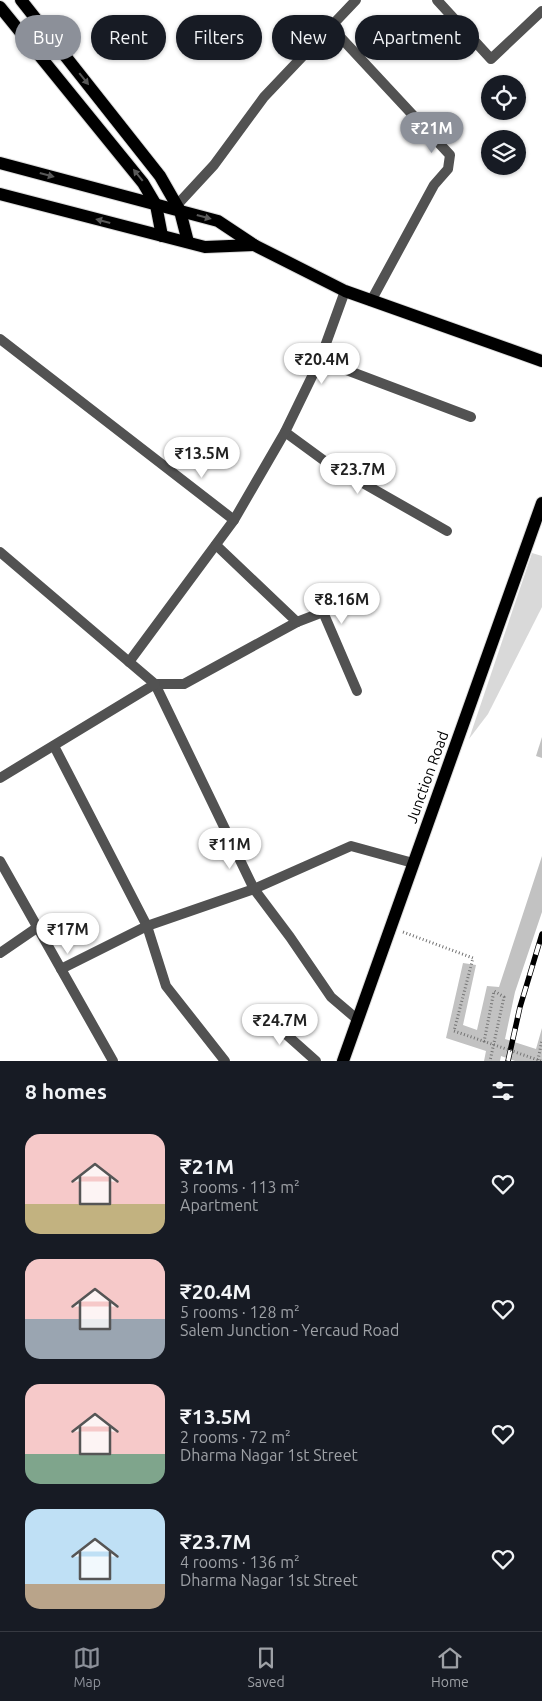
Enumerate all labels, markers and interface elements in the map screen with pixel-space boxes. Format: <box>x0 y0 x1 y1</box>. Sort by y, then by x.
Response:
chip: Buy <box>15 15 81 60</box>
chip: Rent <box>91 15 166 60</box>
chip: Filters <box>176 15 262 60</box>
chip: New <box>272 15 345 60</box>
chip: Apartment <box>355 15 479 60</box>
one-way arrow <box>78 73 89 86</box>
map controls <box>481 75 526 175</box>
button: locate <box>481 75 526 120</box>
pin: ₹21M <box>402 112 462 154</box>
text: ₹21M <box>411 119 453 137</box>
button: layers <box>481 130 526 175</box>
one-way arrow <box>132 169 143 182</box>
one-way arrow <box>40 172 55 180</box>
one-way arrow <box>197 213 212 221</box>
one-way arrow <box>96 217 111 225</box>
pin: ₹20.4M <box>281 342 363 385</box>
text: ₹20.4M <box>295 350 349 368</box>
pin: ₹13.5M <box>161 436 243 479</box>
text: ₹13.5M <box>175 444 229 462</box>
pin: ₹23.7M <box>317 452 399 495</box>
text: ₹23.7M <box>331 460 385 478</box>
pin: ₹8.16M <box>301 582 383 625</box>
text: ₹8.16M <box>315 590 369 608</box>
street label: Junction Road <box>403 729 451 825</box>
pin: ₹11M <box>200 828 260 870</box>
text: ₹11M <box>209 835 251 853</box>
pin: ₹17M <box>38 912 98 955</box>
text: ₹17M <box>47 920 89 938</box>
pin: ₹24.7M <box>239 1004 321 1046</box>
text: ₹24.7M <box>253 1011 307 1029</box>
icon: filters <box>489 1077 517 1105</box>
text: 8 homes <box>25 1079 107 1103</box>
icon: home <box>65 1154 125 1214</box>
text: ₹21M <box>180 1154 234 1178</box>
icon: heart <box>489 1170 517 1198</box>
text: 3 rooms · 113 m² <box>180 1178 300 1196</box>
text: Apartment <box>180 1196 258 1214</box>
icon: home <box>65 1279 125 1339</box>
text: ₹20.4M <box>180 1279 251 1303</box>
icon: heart <box>489 1295 517 1323</box>
text: 5 rooms · 128 m² <box>180 1303 300 1321</box>
text: Salem Junction - Yercaud Road <box>180 1321 399 1339</box>
icon: home <box>65 1404 125 1464</box>
text: ₹13.5M <box>180 1404 251 1428</box>
icon: heart <box>489 1420 517 1448</box>
text: 2 rooms · 72 m² <box>180 1428 291 1446</box>
text: Dharma Nagar 1st Street <box>180 1446 358 1464</box>
icon: home <box>65 1529 125 1589</box>
text: ₹23.7M <box>180 1529 251 1553</box>
icon: heart <box>489 1545 517 1573</box>
text: 4 rooms · 136 m² <box>180 1553 300 1571</box>
text: Dharma Nagar 1st Street <box>180 1571 358 1589</box>
tab: Map <box>73 1644 101 1690</box>
tab: Saved <box>247 1644 285 1690</box>
tab: Home <box>431 1644 469 1690</box>

